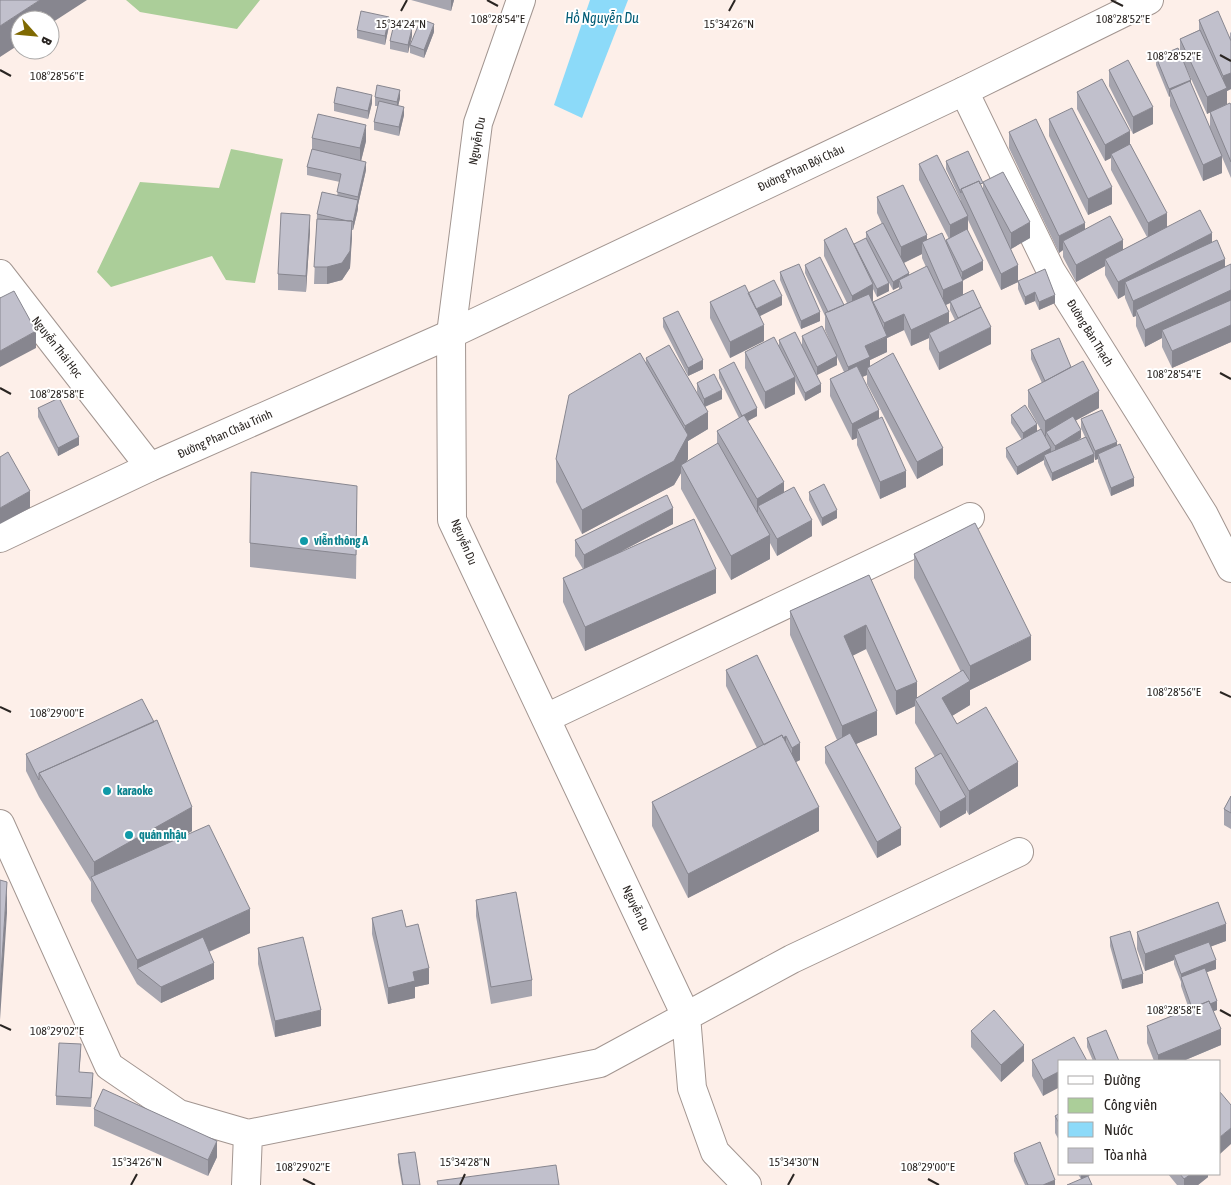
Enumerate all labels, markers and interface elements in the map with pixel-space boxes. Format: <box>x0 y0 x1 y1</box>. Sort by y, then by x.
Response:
water label: Hồ Nguyễn Du <box>565 9 639 26</box>
north arrow <box>10 10 60 60</box>
text: 108°28'54"E <box>471 12 525 26</box>
text: 108°28'52"E <box>1096 12 1150 26</box>
text: 15°34'24"N <box>376 17 426 31</box>
text: 15°34'26"N <box>704 17 754 31</box>
text: B <box>38 34 55 48</box>
text: 108°28'52"E <box>1147 49 1201 63</box>
text: 108°28'56"E <box>30 69 84 83</box>
street label: Nguyễn Du <box>466 116 488 166</box>
street label: Đường Phan Bội Châu <box>756 142 847 194</box>
street label: Đường Bàn Thạch <box>1064 297 1116 369</box>
street label: Nguyễn Thái Học <box>29 314 86 381</box>
text: 108°28'54"E <box>1147 367 1201 381</box>
text: 108°28'58"E <box>30 387 84 401</box>
street label: Đường Phan Châu Trinh <box>175 407 275 461</box>
street label: Nguyễn Du <box>448 517 480 567</box>
place label: viễn thông A <box>314 533 368 548</box>
marker: viễn thông A <box>298 535 310 547</box>
text: 108°28'56"E <box>1147 685 1201 699</box>
text: 108°29'00"E <box>30 706 84 720</box>
place label: karaoke <box>117 784 153 798</box>
marker: karaoke <box>101 785 113 797</box>
place label: quán nhậu <box>139 828 187 842</box>
marker: quán nhậu <box>123 829 135 841</box>
street label: Nguyễn Du <box>619 883 653 933</box>
text: 108°28'58"E <box>1147 1003 1201 1017</box>
text: 108°29'02"E <box>30 1024 84 1038</box>
legend <box>1058 1060 1221 1175</box>
text: Đường <box>1104 1071 1141 1088</box>
text: Công viên <box>1104 1096 1157 1113</box>
text: Nước <box>1104 1121 1133 1138</box>
text: Tòa nhà <box>1104 1146 1147 1163</box>
text: 15°34'26"N <box>112 1155 162 1169</box>
text: 15°34'28"N <box>440 1155 490 1169</box>
text: 15°34'30"N <box>769 1155 819 1169</box>
text: 108°29'02"E <box>276 1160 330 1174</box>
text: 108°29'00"E <box>901 1160 955 1174</box>

